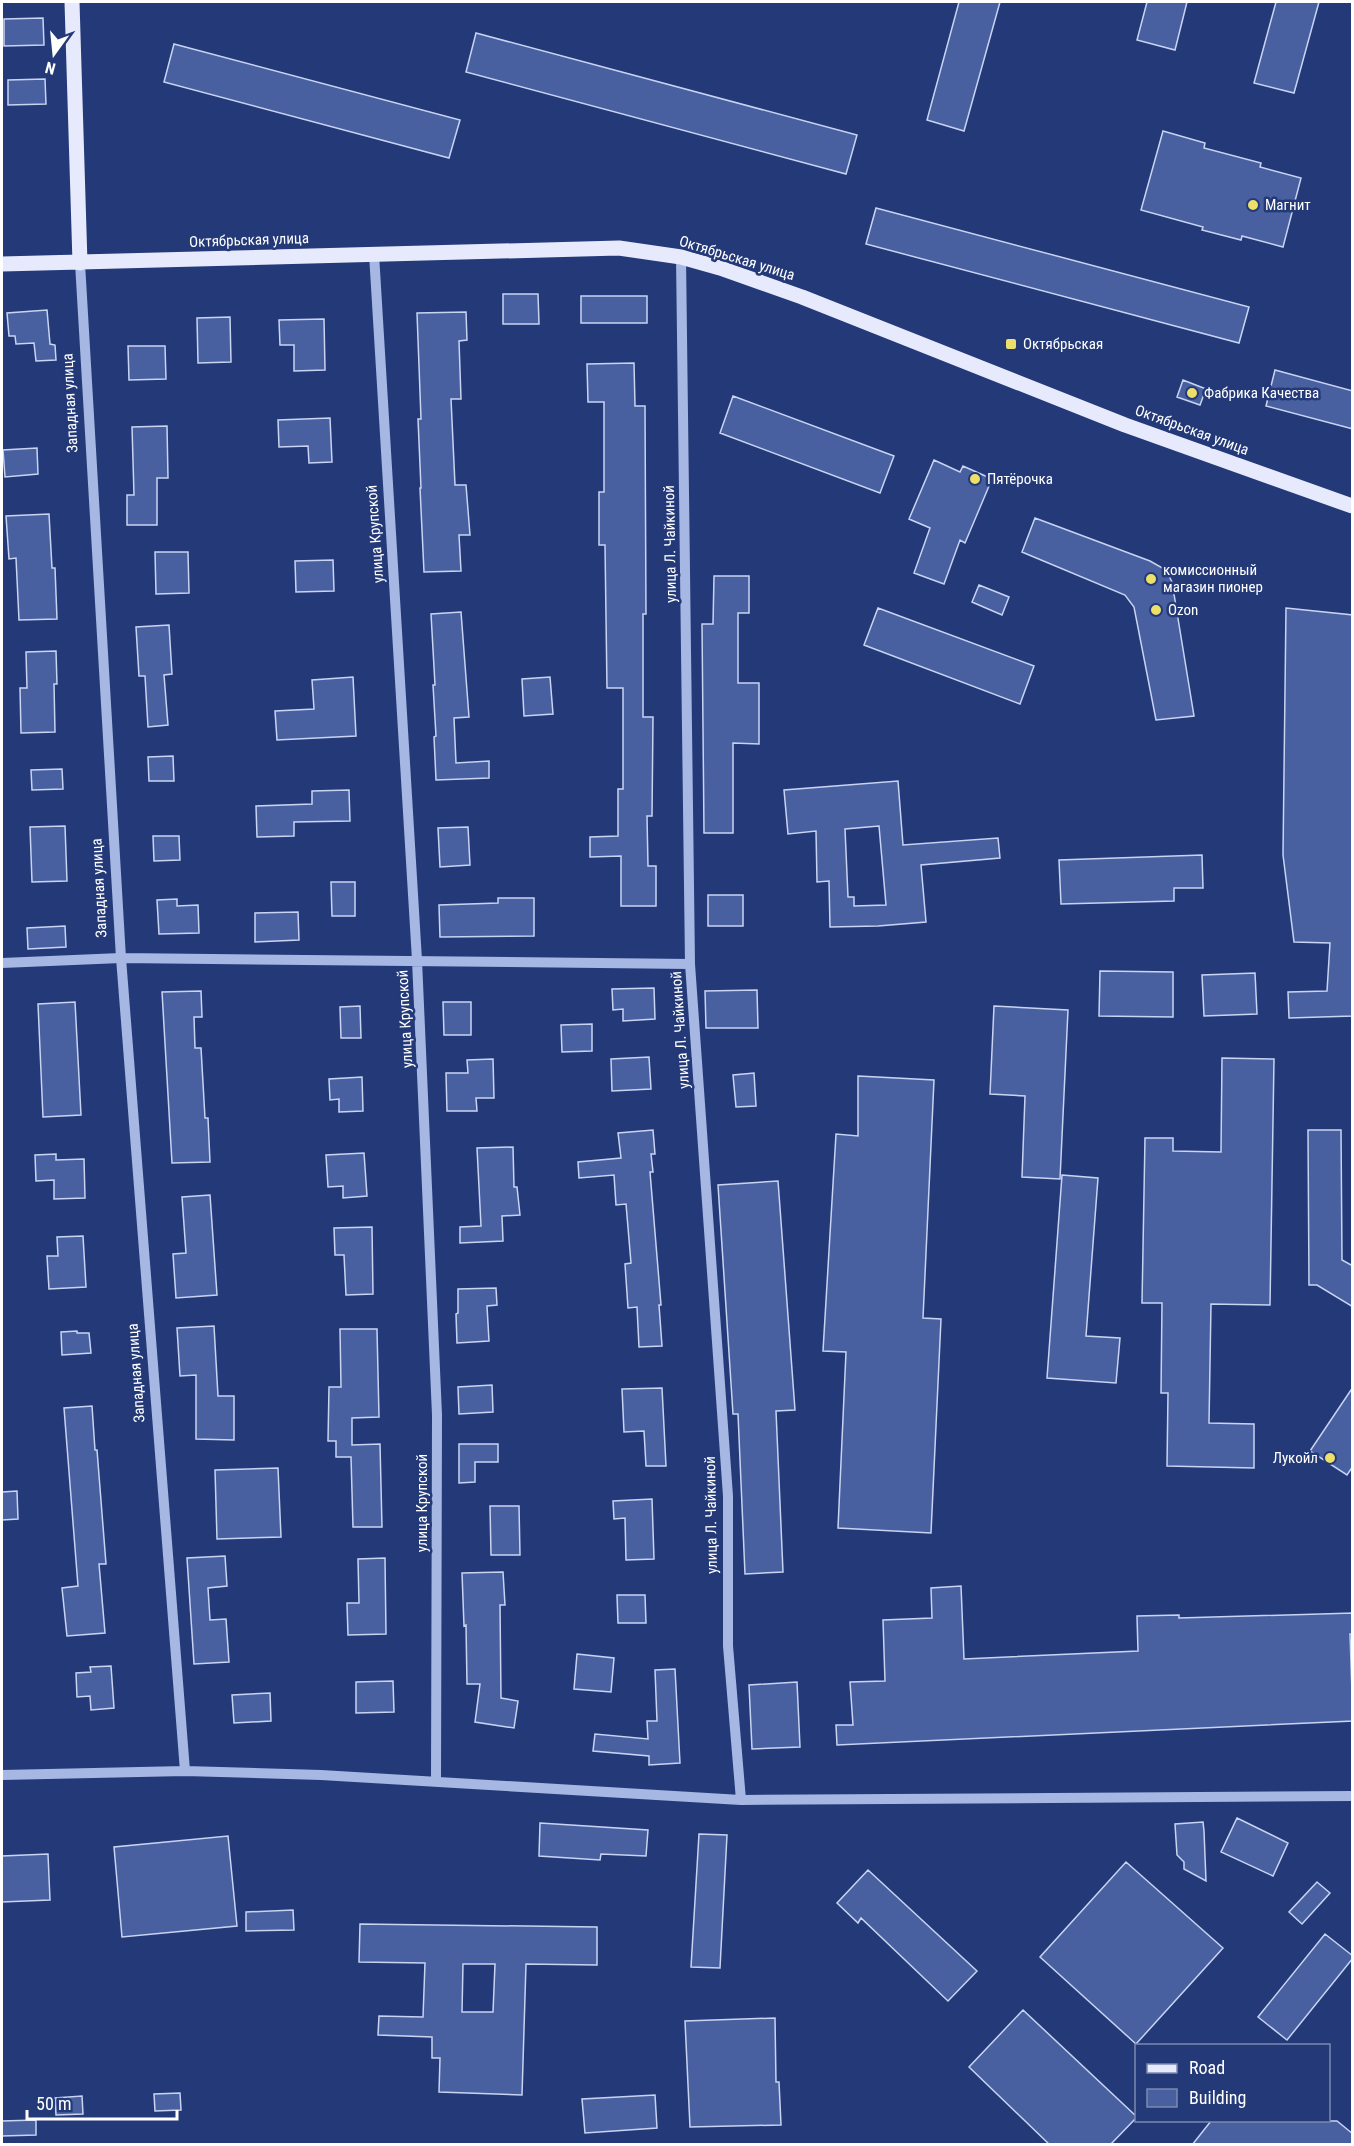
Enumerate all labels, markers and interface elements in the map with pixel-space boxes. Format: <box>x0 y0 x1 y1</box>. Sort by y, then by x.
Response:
north arrow <box>24 24 84 84</box>
text: N <box>43 58 57 78</box>
place label: Магнит <box>1265 196 1311 214</box>
marker: Магнит <box>1246 198 1260 212</box>
street label: Октябрьская улица <box>189 229 309 251</box>
street label: Октябрьская улица <box>677 232 797 284</box>
place label: Октябрьская <box>1023 335 1103 353</box>
marker: Октябрьская <box>1004 337 1018 351</box>
street label: Западная улица <box>58 353 82 453</box>
place label: Фабрика Качества <box>1204 384 1319 402</box>
marker: Фабрика Качества <box>1185 386 1199 400</box>
street label: Октябрьская улица <box>1133 401 1251 459</box>
place label: Пятёрочка <box>987 470 1053 488</box>
marker: Пятёрочка <box>968 472 982 486</box>
street label: улица Крупской <box>363 484 387 584</box>
street label: улица Л. Чайкиной <box>660 485 680 603</box>
place label: комиссионный магазин пионер <box>1163 561 1263 596</box>
marker: комиссионный магазин пионер <box>1144 572 1158 586</box>
place label: Ozon <box>1168 601 1198 619</box>
marker: Ozon <box>1149 603 1163 617</box>
street label: Западная улица <box>87 838 111 938</box>
street label: улица Крупской <box>393 969 417 1069</box>
street label: улица Л. Чайкиной <box>667 971 693 1089</box>
street label: Западная улица <box>124 1323 148 1423</box>
place label: Лукойл <box>1273 1449 1318 1467</box>
marker: Лукойл <box>1323 1451 1337 1465</box>
street label: улица Крупской <box>413 1454 431 1552</box>
street label: улица Л. Чайкиной <box>701 1456 721 1574</box>
legend <box>1135 2044 1330 2122</box>
text: Road <box>1189 2057 1225 2078</box>
scale bar <box>27 2083 177 2121</box>
text: Building <box>1189 2087 1246 2108</box>
text: 50 m <box>36 2093 71 2114</box>

